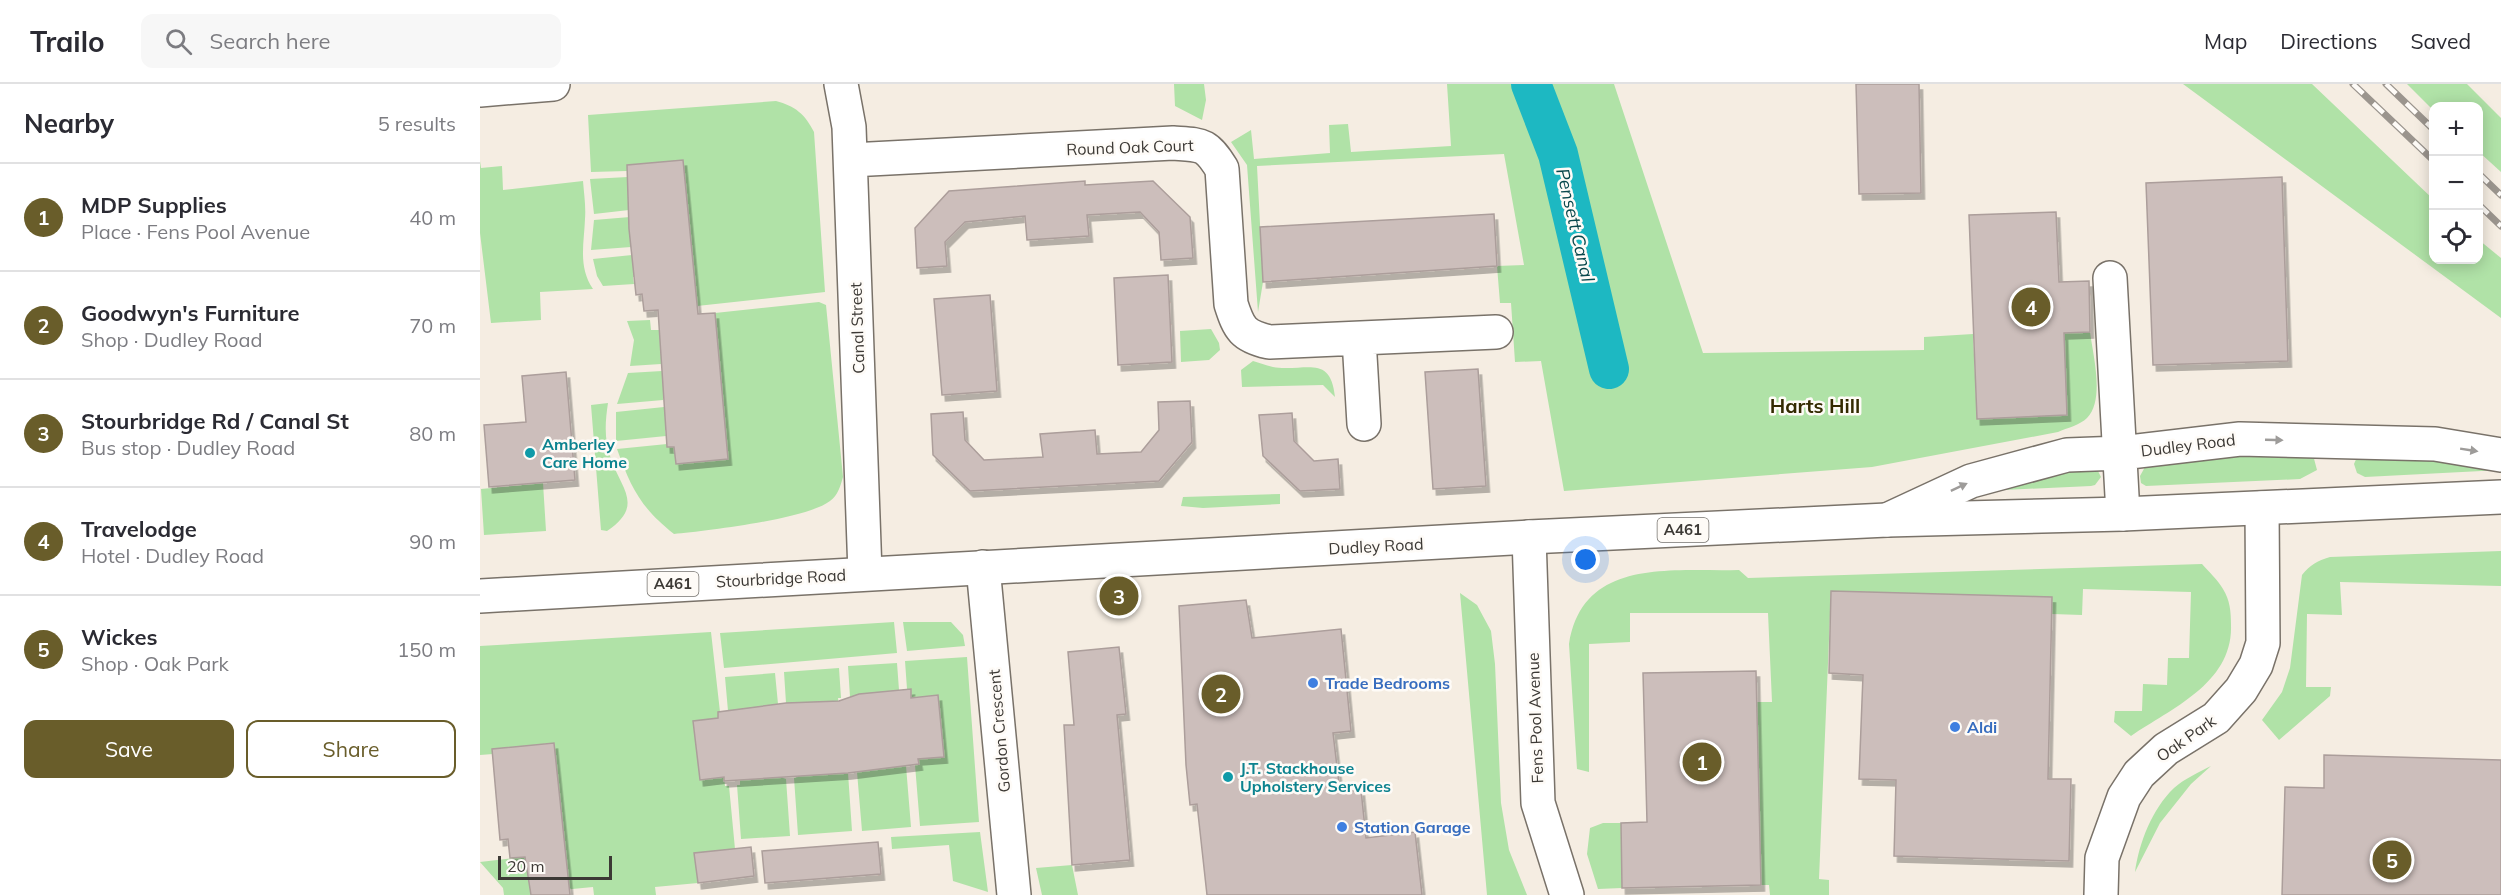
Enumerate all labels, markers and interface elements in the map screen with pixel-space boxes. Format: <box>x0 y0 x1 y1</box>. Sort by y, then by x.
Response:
search box <box>141 14 561 68</box>
text: Trailo <box>30 24 105 59</box>
icon: search <box>162 25 195 58</box>
text: Search here <box>210 27 331 55</box>
text: Map <box>2204 28 2247 54</box>
text: Directions <box>2280 28 2377 54</box>
text: Saved <box>2410 28 2471 54</box>
map controls <box>2429 102 2483 264</box>
button: + <box>2429 102 2483 156</box>
text: Nearby <box>24 107 114 140</box>
text: 5 results <box>378 111 456 136</box>
street label: Round Oak Court <box>1066 135 1194 159</box>
button: − <box>2429 156 2483 210</box>
water label: Pensett Canal <box>1551 166 1600 285</box>
text: MDP Supplies <box>81 191 227 219</box>
text: 1 <box>38 205 50 230</box>
text: 40 m <box>409 205 456 230</box>
button: locate <box>2429 210 2483 264</box>
text: Place · Fens Pool Avenue <box>81 219 310 244</box>
street label: Canal Street <box>845 282 869 374</box>
pin: 4 <box>2012 284 2050 330</box>
text: Goodwyn's Furniture <box>81 299 300 327</box>
text: 2 <box>38 313 50 338</box>
text: 70 m <box>409 313 456 338</box>
text: Shop · Dudley Road <box>81 327 263 352</box>
district label: Harts Hill <box>1770 393 1860 418</box>
text: Stourbridge Rd / Canal St <box>81 407 349 435</box>
text: 3 <box>38 421 50 446</box>
text: 80 m <box>409 421 456 446</box>
street label: Dudley Road <box>2140 429 2236 461</box>
place label: Amberley Care Home <box>542 434 627 472</box>
text: Bus stop · Dudley Road <box>81 435 295 460</box>
one-way arrow <box>2265 436 2284 445</box>
one-way arrow <box>2459 445 2478 454</box>
marker: Amberley Care Home <box>523 446 537 460</box>
one-way arrow <box>1950 481 1968 491</box>
text: Travelodge <box>81 515 197 543</box>
road number: A461 <box>1658 518 1708 542</box>
text: 4 <box>38 529 50 554</box>
text: 90 m <box>409 529 456 554</box>
street label: Dudley Road <box>1328 534 1424 558</box>
text: Hotel · Dudley Road <box>81 543 264 568</box>
your location <box>1571 545 1600 574</box>
street label: Stourbridge Road <box>715 565 847 591</box>
road number: A461 <box>648 572 698 596</box>
pin: 3 <box>1100 574 1138 618</box>
text: Wickes <box>81 623 158 651</box>
text: 5 <box>38 637 50 662</box>
text: 150 m <box>397 637 456 662</box>
text: Shop · Oak Park <box>81 651 229 676</box>
street label: Fens Pool Avenue <box>1523 652 1547 784</box>
street label: Gordon Crescent <box>984 668 1014 793</box>
pin: 2 <box>1202 672 1240 716</box>
place label: Trade Bedrooms <box>1325 673 1450 693</box>
marker: Trade Bedrooms <box>1306 676 1320 690</box>
street label: Oak Park <box>2152 710 2220 766</box>
place label: Aldi <box>1967 717 1997 737</box>
button: Save <box>24 720 234 778</box>
button: Share <box>246 720 456 778</box>
marker: Aldi <box>1948 720 1962 734</box>
pin: 1 <box>1682 740 1722 784</box>
place label: J.T. Stackhouse Upholstery Services <box>1240 758 1391 796</box>
marker: J.T. Stackhouse Upholstery Services <box>1221 770 1235 784</box>
place label: Station Garage <box>1354 817 1471 837</box>
marker: Station Garage <box>1335 820 1349 834</box>
pin: 5 <box>2372 838 2412 882</box>
scale bar <box>498 853 612 880</box>
text: 20 m <box>507 856 544 876</box>

